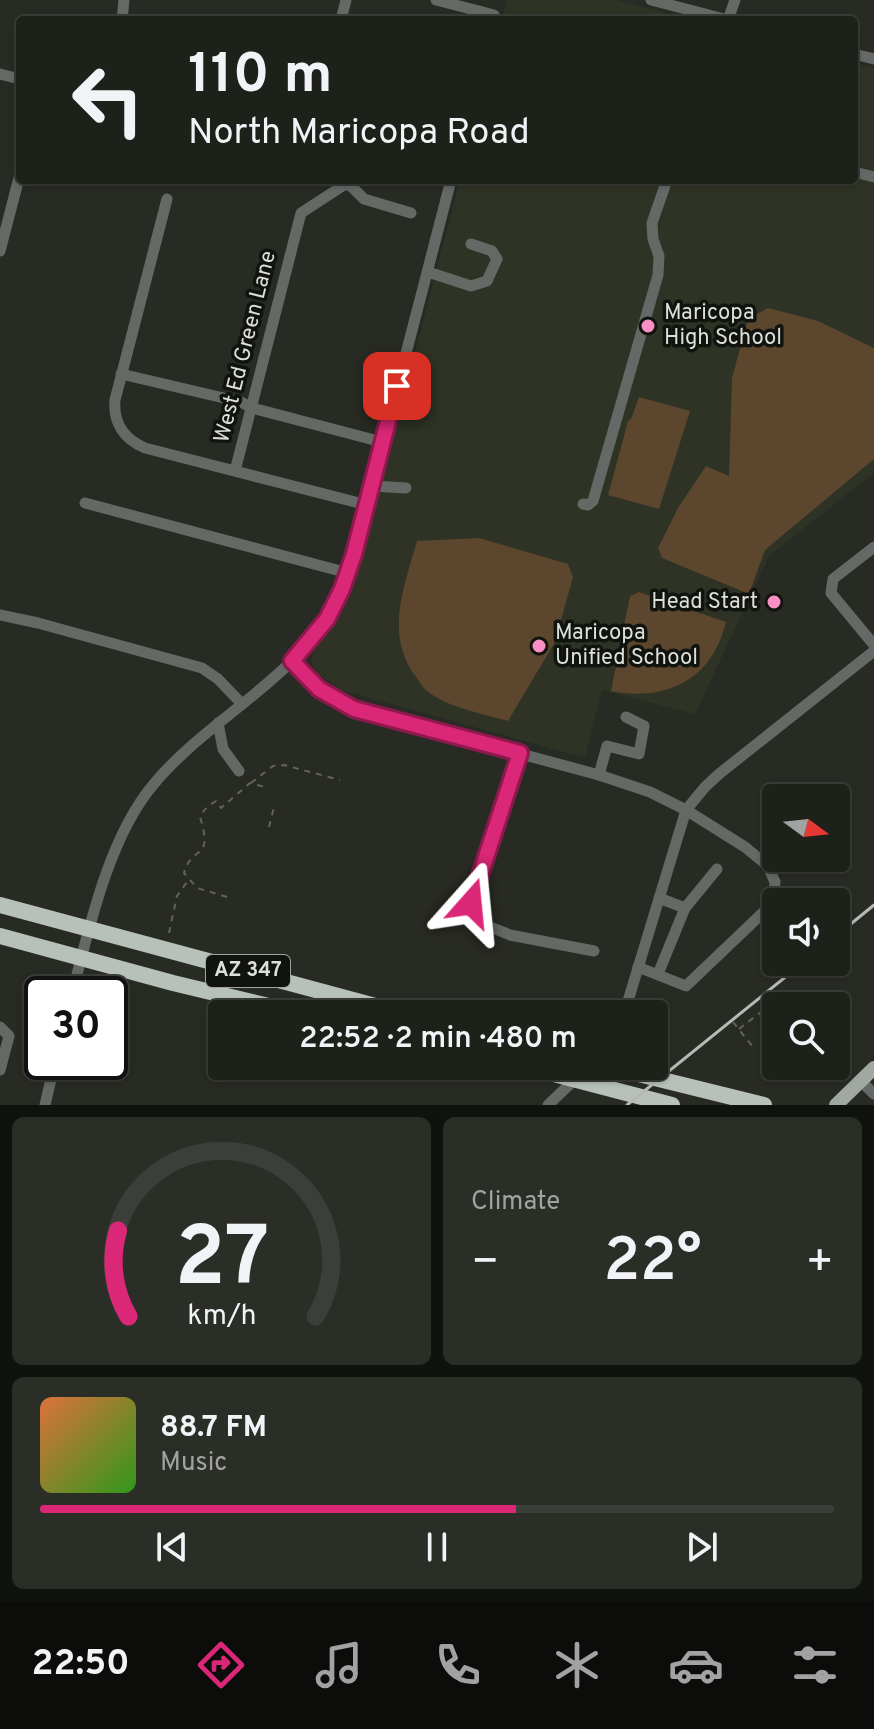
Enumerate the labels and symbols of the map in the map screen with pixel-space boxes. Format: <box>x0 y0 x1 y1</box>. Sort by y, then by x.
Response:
street label: West Ed Green Lane <box>209 248 283 446</box>
place label: Maricopa High School <box>664 300 782 352</box>
marker: Maricopa High School <box>639 317 657 335</box>
pin <box>363 352 431 420</box>
place label: Head Start <box>651 589 758 616</box>
marker: Head Start <box>765 593 783 611</box>
place label: Maricopa Unified School <box>555 620 698 672</box>
marker: Maricopa Unified School <box>530 637 548 655</box>
north arrow <box>762 784 850 872</box>
position arrow <box>429 861 513 945</box>
road number: AZ 347 <box>206 955 290 987</box>
speed limit sign: 30 <box>24 976 128 1080</box>

